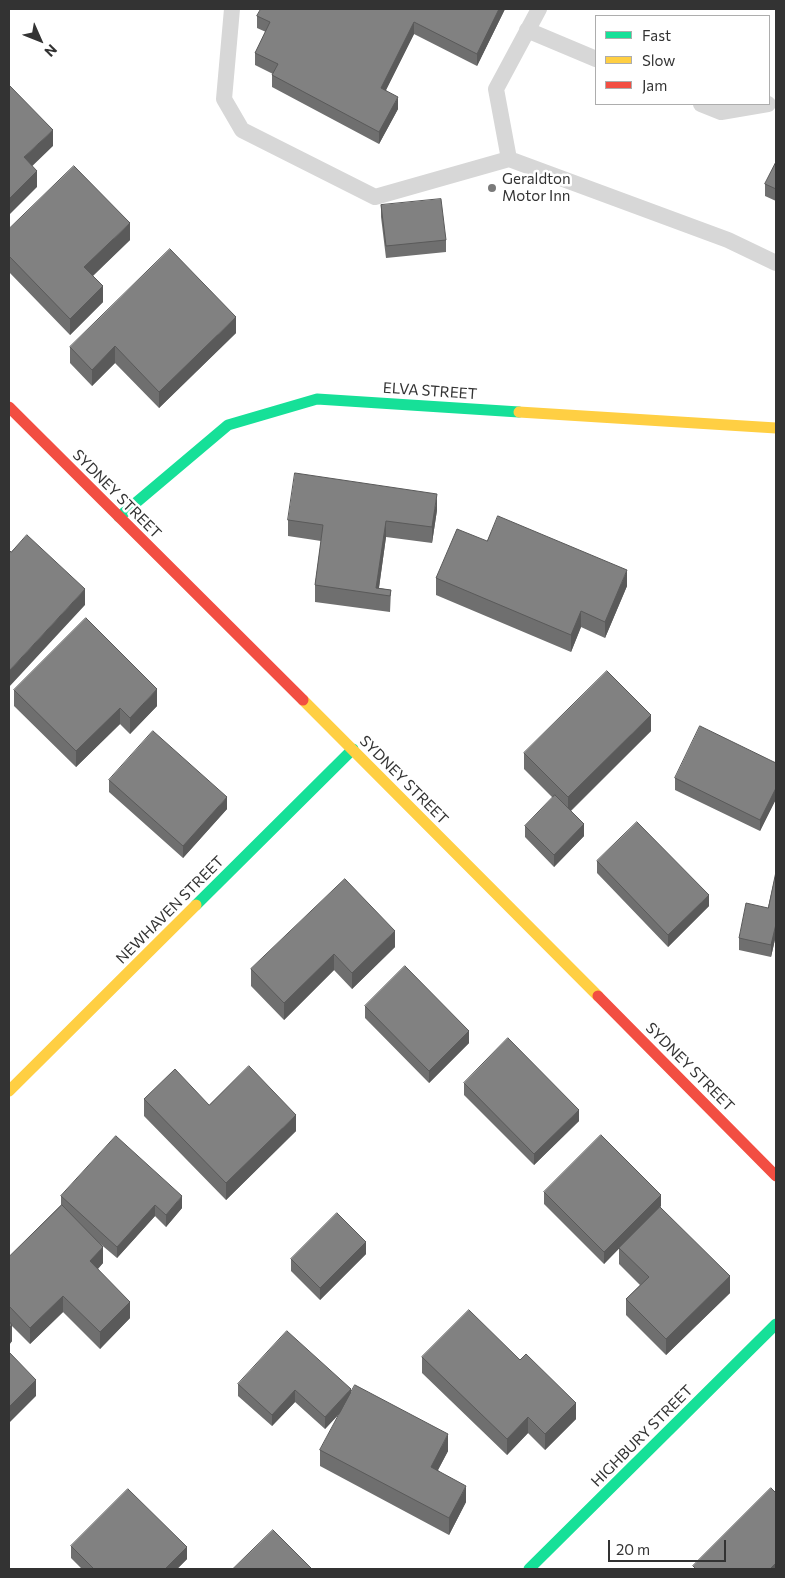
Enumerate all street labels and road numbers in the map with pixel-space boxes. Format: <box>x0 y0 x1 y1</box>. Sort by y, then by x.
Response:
street label: ELVA STREET <box>382 379 478 403</box>
street label: SYDNEY STREET <box>69 446 165 542</box>
street label: SYDNEY STREET <box>356 732 452 828</box>
street label: NEWHAVEN STREET <box>112 852 228 968</box>
street label: SYDNEY STREET <box>642 1019 738 1115</box>
street label: HIGHBURY STREET <box>587 1381 697 1491</box>

